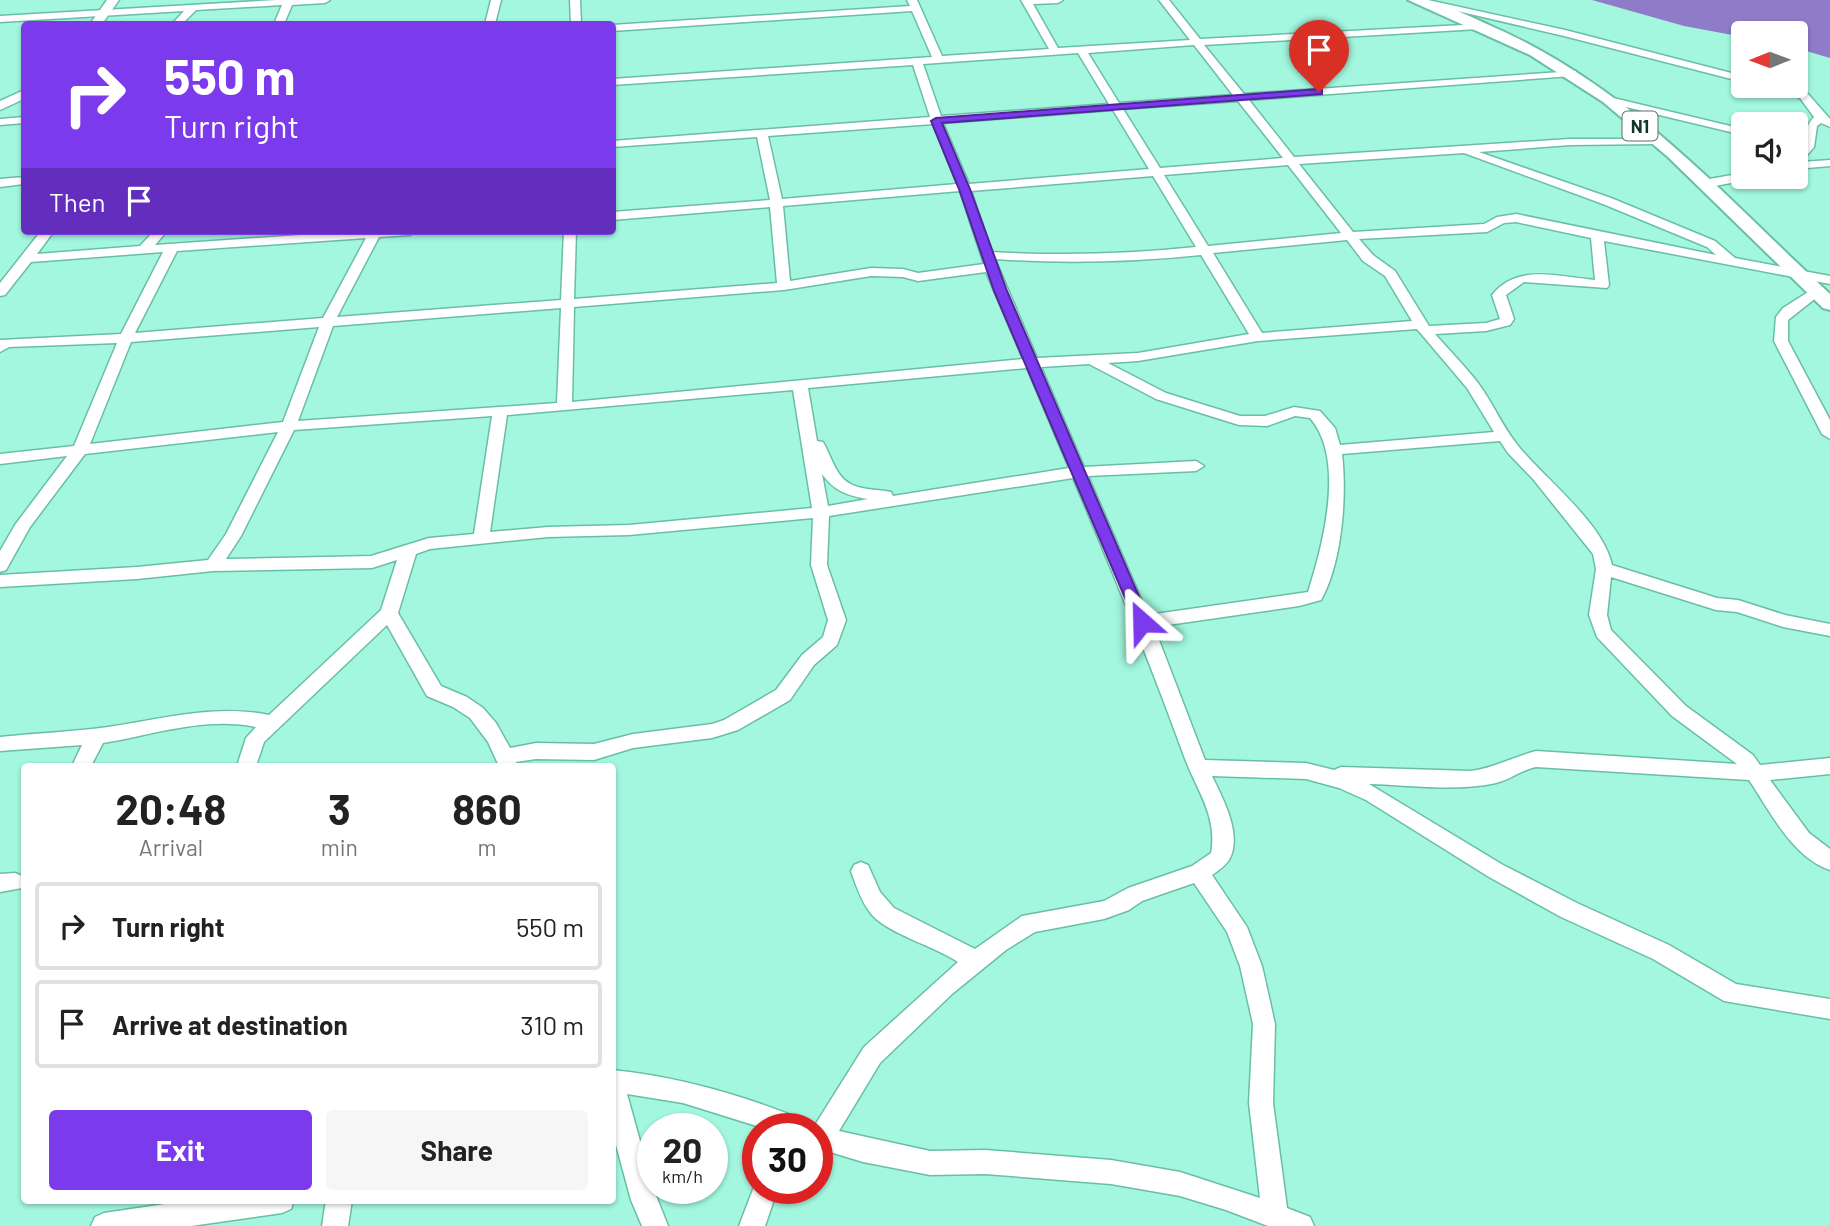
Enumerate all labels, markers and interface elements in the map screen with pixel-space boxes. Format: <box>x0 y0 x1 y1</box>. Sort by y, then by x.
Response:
pin <box>1289 20 1349 92</box>
north arrow <box>1731 21 1808 98</box>
map controls <box>1731 21 1808 189</box>
icon: arrive <box>1300 31 1338 69</box>
text: 550 m <box>164 46 295 105</box>
icon: right <box>49 49 140 140</box>
text: Turn right <box>164 106 299 144</box>
road number: N1 <box>1622 112 1658 140</box>
button: sound <box>1731 112 1808 189</box>
icon: arrive <box>120 182 158 220</box>
text: Then <box>49 186 106 217</box>
position arrow <box>1105 585 1179 659</box>
text: 20:48 <box>115 783 226 833</box>
text: 3 <box>328 783 351 833</box>
text: 860 <box>452 783 522 833</box>
text: Arrival <box>139 833 203 861</box>
text: min <box>321 833 358 861</box>
text: m <box>477 833 496 861</box>
icon: right <box>53 907 91 945</box>
text: Turn right <box>112 911 225 942</box>
text: 550 m <box>516 911 584 942</box>
icon: arrive <box>53 1005 91 1043</box>
text: Arrive at destination <box>112 1009 348 1040</box>
text: 310 m <box>520 1009 584 1040</box>
button: Exit <box>49 1110 312 1190</box>
button: Share <box>326 1110 588 1190</box>
speed limit sign: 30 <box>742 1113 833 1204</box>
text: 20 <box>663 1128 702 1170</box>
text: km/h <box>662 1165 703 1187</box>

